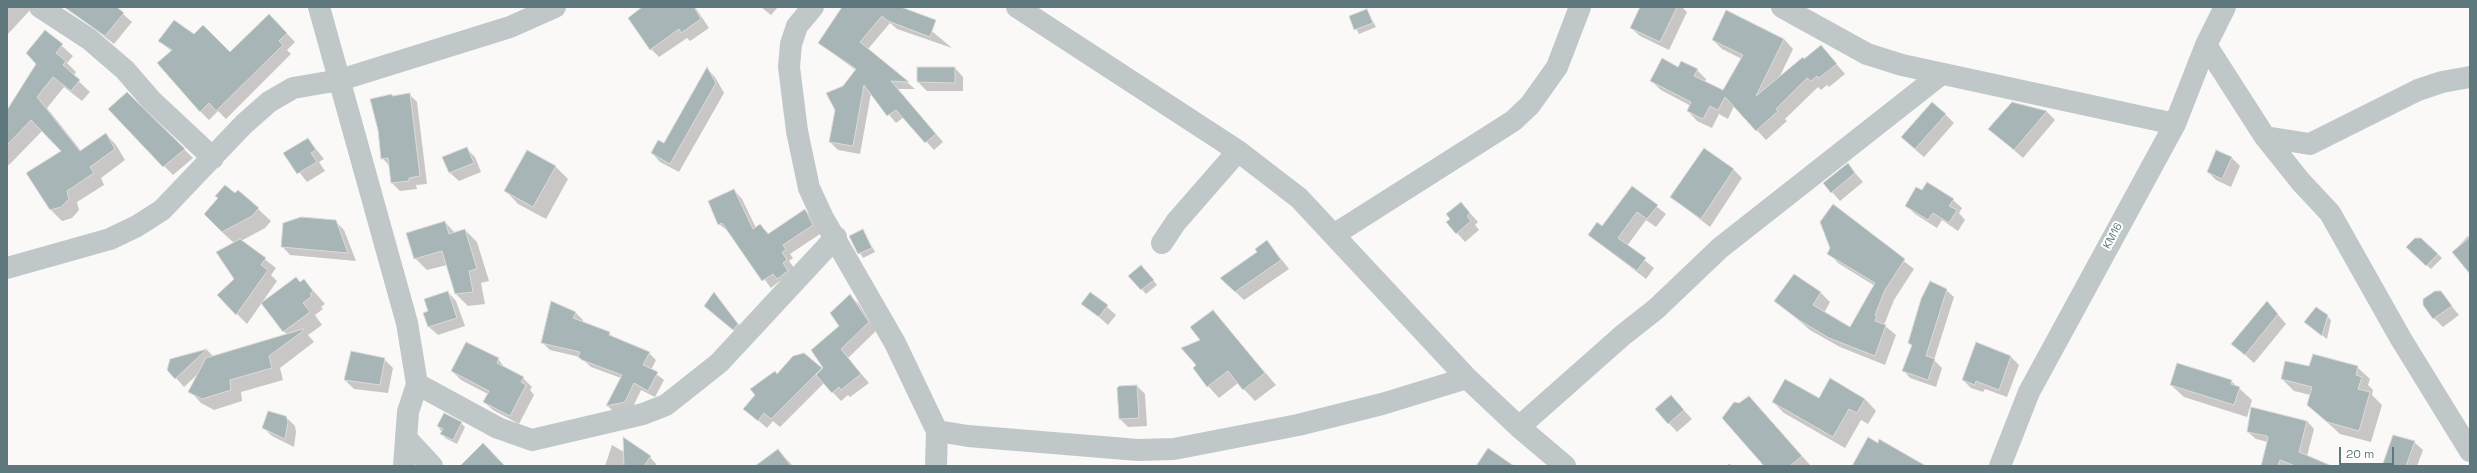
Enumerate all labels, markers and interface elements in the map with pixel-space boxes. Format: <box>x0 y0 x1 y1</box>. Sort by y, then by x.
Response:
street label: KM16 <box>2101 221 2125 251</box>
scale bar <box>2341 439 2396 465</box>
text: 20 m <box>2346 446 2374 462</box>

